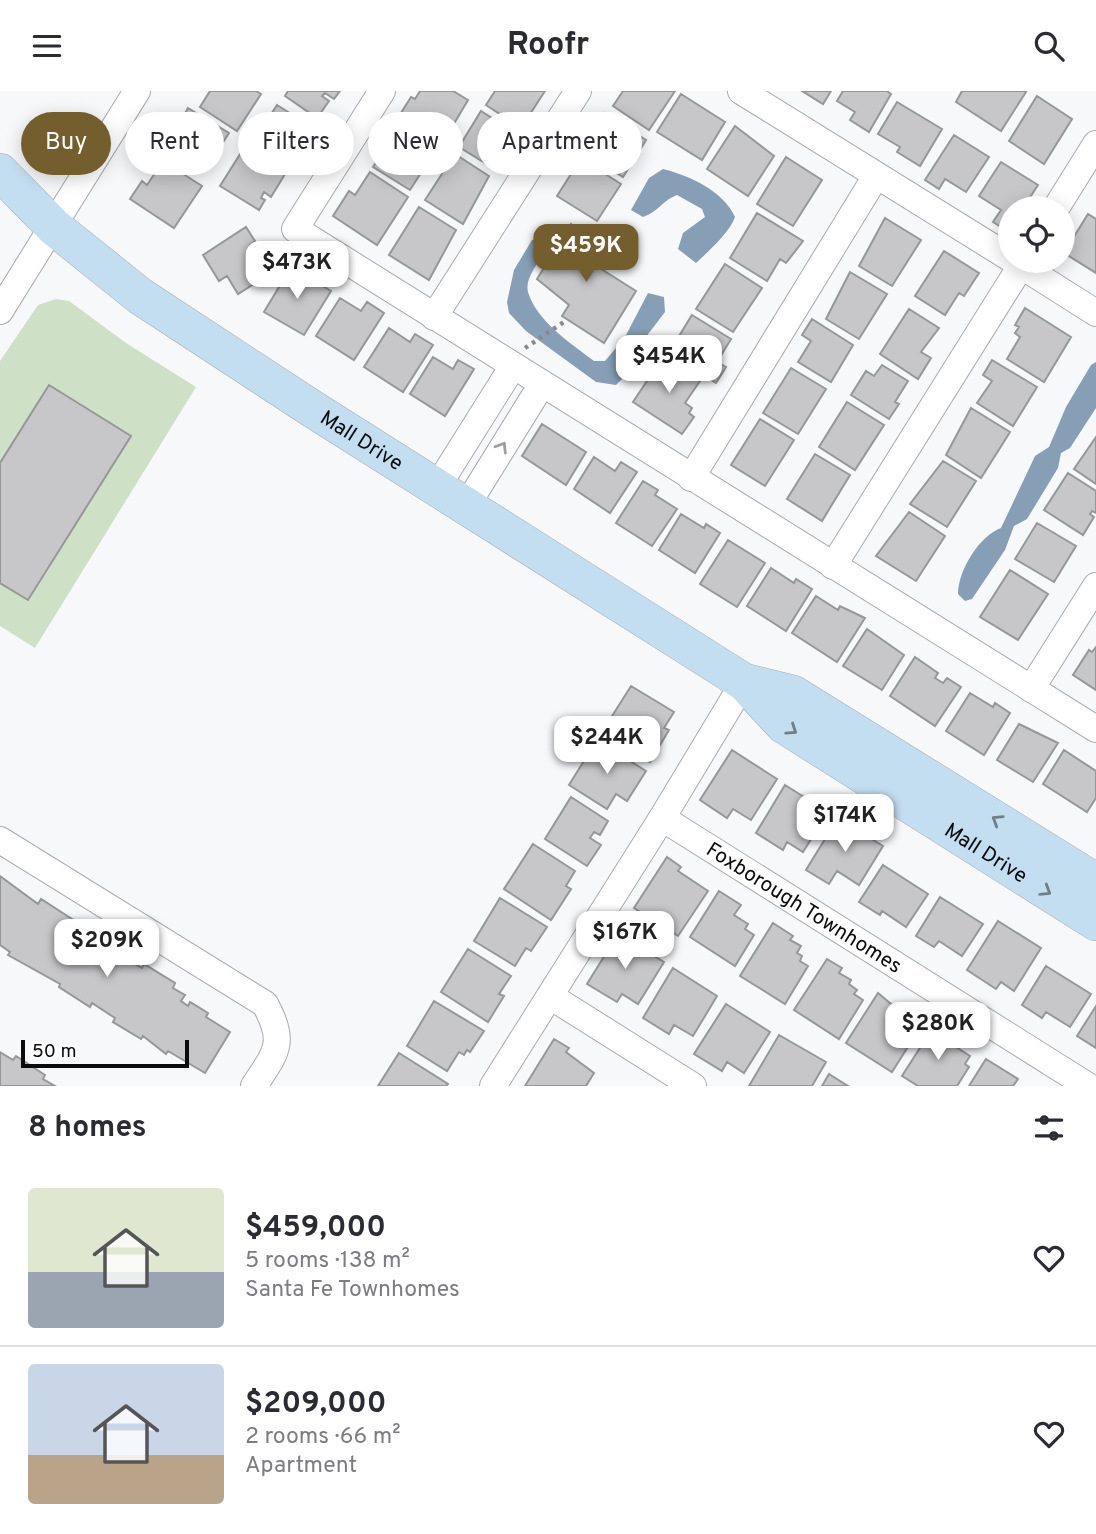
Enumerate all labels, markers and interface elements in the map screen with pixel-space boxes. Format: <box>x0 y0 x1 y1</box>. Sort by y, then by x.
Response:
text: Roofr <box>507 26 589 66</box>
icon: menu <box>28 27 66 65</box>
icon: search <box>1030 27 1068 65</box>
chip: Buy <box>21 112 111 175</box>
chip: Rent <box>125 112 224 175</box>
chip: Filters <box>238 112 354 175</box>
chip: New <box>368 112 463 175</box>
chip: Apartment <box>477 112 642 175</box>
map controls <box>998 196 1075 273</box>
button: locate <box>998 196 1075 273</box>
pin: $459K <box>537 225 635 284</box>
text: $459K <box>549 232 623 261</box>
pin: $473K <box>248 241 346 301</box>
text: $473K <box>262 249 332 278</box>
pin: $454K <box>620 335 718 395</box>
text: $454K <box>632 343 706 372</box>
street label: Mall Drive <box>315 405 408 478</box>
one-way arrow <box>494 442 507 455</box>
pin: $244K <box>558 717 656 776</box>
one-way arrow <box>784 722 797 734</box>
text: $244K <box>570 724 644 753</box>
pin: $174K <box>796 795 894 854</box>
text: $174K <box>813 802 877 831</box>
one-way arrow <box>991 815 1004 828</box>
street label: Mall Drive <box>939 818 1032 890</box>
street label: Foxborough Townhomes <box>700 837 906 980</box>
one-way arrow <box>1038 882 1051 895</box>
pin: $167K <box>576 911 674 971</box>
pin: $209K <box>58 919 156 979</box>
text: $167K <box>592 919 658 948</box>
text: $209K <box>70 927 144 956</box>
pin: $280K <box>889 1003 987 1062</box>
text: $280K <box>901 1010 975 1039</box>
scale bar <box>21 1037 189 1069</box>
text: 50 m <box>32 1040 77 1064</box>
icon: filters <box>1030 1109 1068 1147</box>
text: 8 homes <box>28 1110 147 1147</box>
text: $459,000 <box>245 1210 386 1247</box>
icon: home <box>84 1216 168 1300</box>
icon: heart <box>1030 1239 1068 1277</box>
text: 5 rooms · 138 m² <box>245 1247 410 1276</box>
text: Santa Fe Townhomes <box>245 1276 460 1305</box>
text: $209,000 <box>245 1386 386 1423</box>
icon: home <box>84 1392 168 1476</box>
icon: heart <box>1030 1415 1068 1453</box>
text: 2 rooms · 66 m² <box>245 1423 401 1452</box>
text: Apartment <box>245 1452 357 1481</box>

